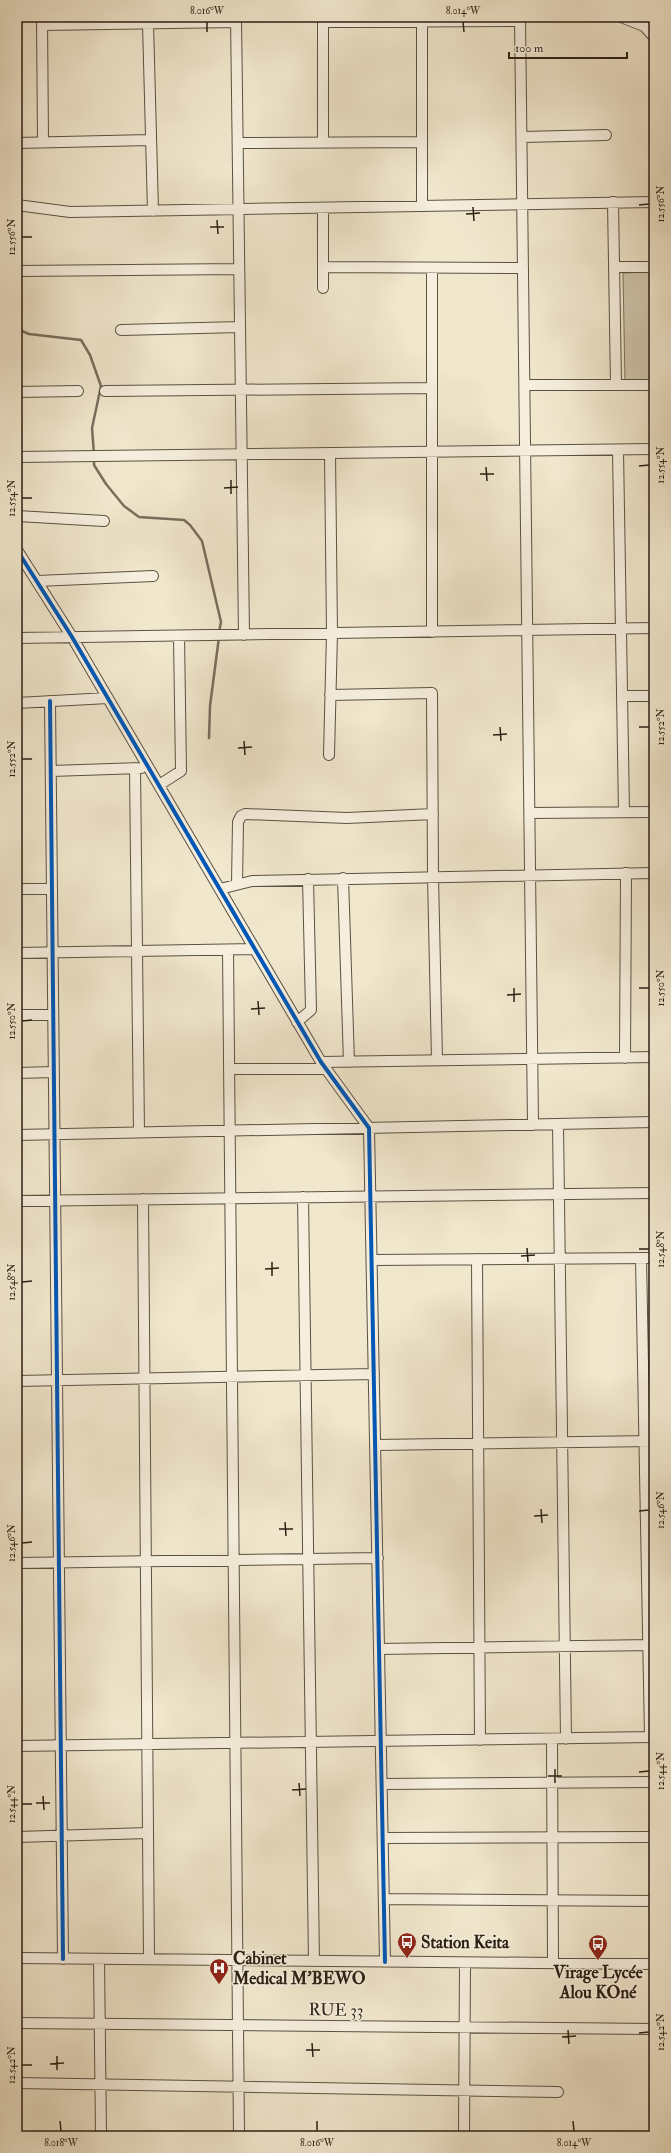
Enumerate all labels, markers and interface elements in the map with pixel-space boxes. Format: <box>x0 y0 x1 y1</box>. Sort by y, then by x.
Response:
text: 8.016°W <box>190 5 225 17</box>
text: 8.014°W <box>446 5 481 17</box>
scale bar <box>509 34 627 60</box>
text: 100 m <box>515 41 544 56</box>
text: 12.556°N <box>655 186 667 222</box>
text: 12.556°N <box>6 219 18 255</box>
text: 12.554°N <box>655 447 667 483</box>
text: 12.554°N <box>6 480 18 516</box>
text: 12.552°N <box>655 709 667 745</box>
text: 12.552°N <box>6 741 18 777</box>
text: 12.550°N <box>655 970 667 1006</box>
text: 12.550°N <box>6 1003 18 1039</box>
text: 12.548°N <box>655 1230 667 1268</box>
text: 12.548°N <box>6 1263 18 1301</box>
text: 12.546°N <box>655 1491 667 1529</box>
text: 12.546°N <box>6 1524 18 1562</box>
text: 12.544°N <box>655 1752 667 1790</box>
text: 12.544°N <box>6 1785 18 1823</box>
bus stop icon: Station Keita <box>396 1931 418 1959</box>
place label: Station Keita <box>421 1932 510 1953</box>
bus stop icon: Virage Lycée Alou KOné <box>587 1933 609 1961</box>
place label: Cabinet Medical M'BEWO <box>232 1948 366 1989</box>
hospital icon: Cabinet Medical M'BEWO <box>208 1957 230 1985</box>
place label: Virage Lycée Alou KOné <box>552 1962 644 2003</box>
street label: RUE 33 <box>308 1999 364 2021</box>
text: 12.542°N <box>655 2013 667 2051</box>
text: 12.542°N <box>6 2046 18 2084</box>
text: 8.018°W <box>44 2137 79 2149</box>
text: 8.016°W <box>300 2137 335 2149</box>
text: 8.014°W <box>557 2137 592 2149</box>

